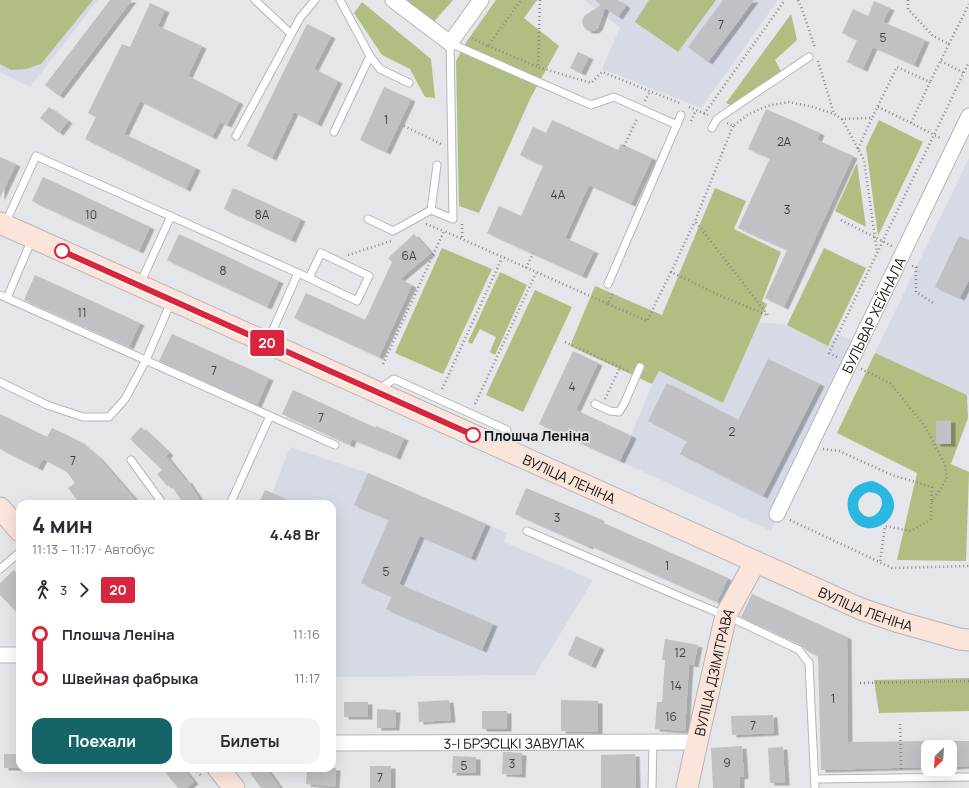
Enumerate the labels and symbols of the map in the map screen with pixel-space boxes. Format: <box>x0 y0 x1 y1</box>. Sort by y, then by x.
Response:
house number: 7 <box>718 16 724 33</box>
house number: 5 <box>880 29 887 46</box>
house number: 1 <box>384 111 388 128</box>
house number: 2А <box>777 133 791 150</box>
house number: 4А <box>551 186 566 203</box>
house number: 3 <box>784 201 790 218</box>
house number: 10 <box>85 206 97 223</box>
house number: 8А <box>255 206 270 223</box>
unlabelled marker <box>54 243 70 259</box>
house number: 6А <box>401 247 417 264</box>
street label: БУЛЬВАР ХЕЙНАЛА <box>837 253 909 376</box>
house number: 8 <box>220 262 227 279</box>
house number: 11 <box>77 304 87 321</box>
line badge: 20 <box>249 330 285 356</box>
house number: 7 <box>211 362 217 379</box>
house number: 4 <box>568 378 576 395</box>
house number: 7 <box>318 409 324 426</box>
house number: 2 <box>729 423 736 440</box>
place label: Плошча Леніна <box>484 426 589 445</box>
marker: Плошча Леніна <box>465 427 481 443</box>
street label: ВУЛІЦА ЛЕНІНА <box>520 449 619 507</box>
house number: 7 <box>70 452 76 469</box>
house number: 3 <box>554 509 560 526</box>
house number: 1 <box>665 557 669 574</box>
house number: 5 <box>383 563 390 580</box>
street label: ВУЛІЦА ЛЕНІНА <box>816 582 915 635</box>
street label: ВУЛІЦА ДЗІМІТРАВА <box>689 604 738 738</box>
house number: 12 <box>674 644 686 661</box>
house number: 14 <box>670 677 682 694</box>
house number: 1 <box>831 690 835 707</box>
house number: 16 <box>665 708 677 725</box>
house number: 7 <box>750 717 756 734</box>
street label: 3-І БРЭСЦКІ ЗАВУЛАК <box>443 733 585 752</box>
north arrow <box>921 740 957 776</box>
house number: 9 <box>723 754 731 771</box>
house number: 3 <box>509 755 515 772</box>
house number: 5 <box>461 757 468 774</box>
house number: 7 <box>377 769 383 786</box>

